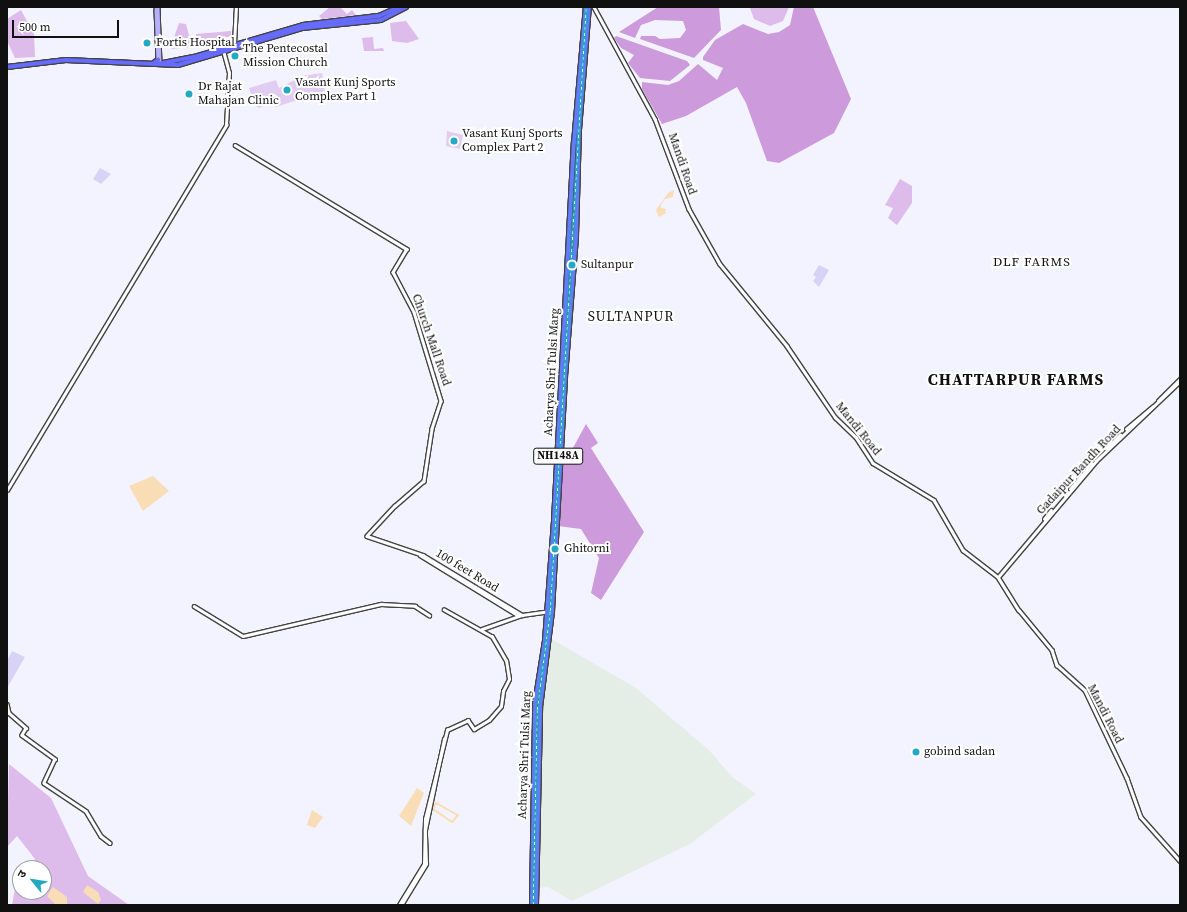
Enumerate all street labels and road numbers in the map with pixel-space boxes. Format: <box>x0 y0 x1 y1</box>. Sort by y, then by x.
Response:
street label: Mandi Road <box>665 131 699 197</box>
street label: Church Mall Road <box>409 292 453 388</box>
street label: Acharya Shri Tulsi Marg <box>541 308 563 436</box>
street label: Mandi Road <box>832 399 884 459</box>
street label: Gadaipur Bandh Road <box>1034 422 1124 518</box>
road number: NH148A <box>533 447 583 465</box>
street label: 100 feet Road <box>433 547 501 595</box>
street label: Mandi Road <box>1084 682 1126 746</box>
street label: Acharya Shri Tulsi Marg <box>516 691 534 819</box>

